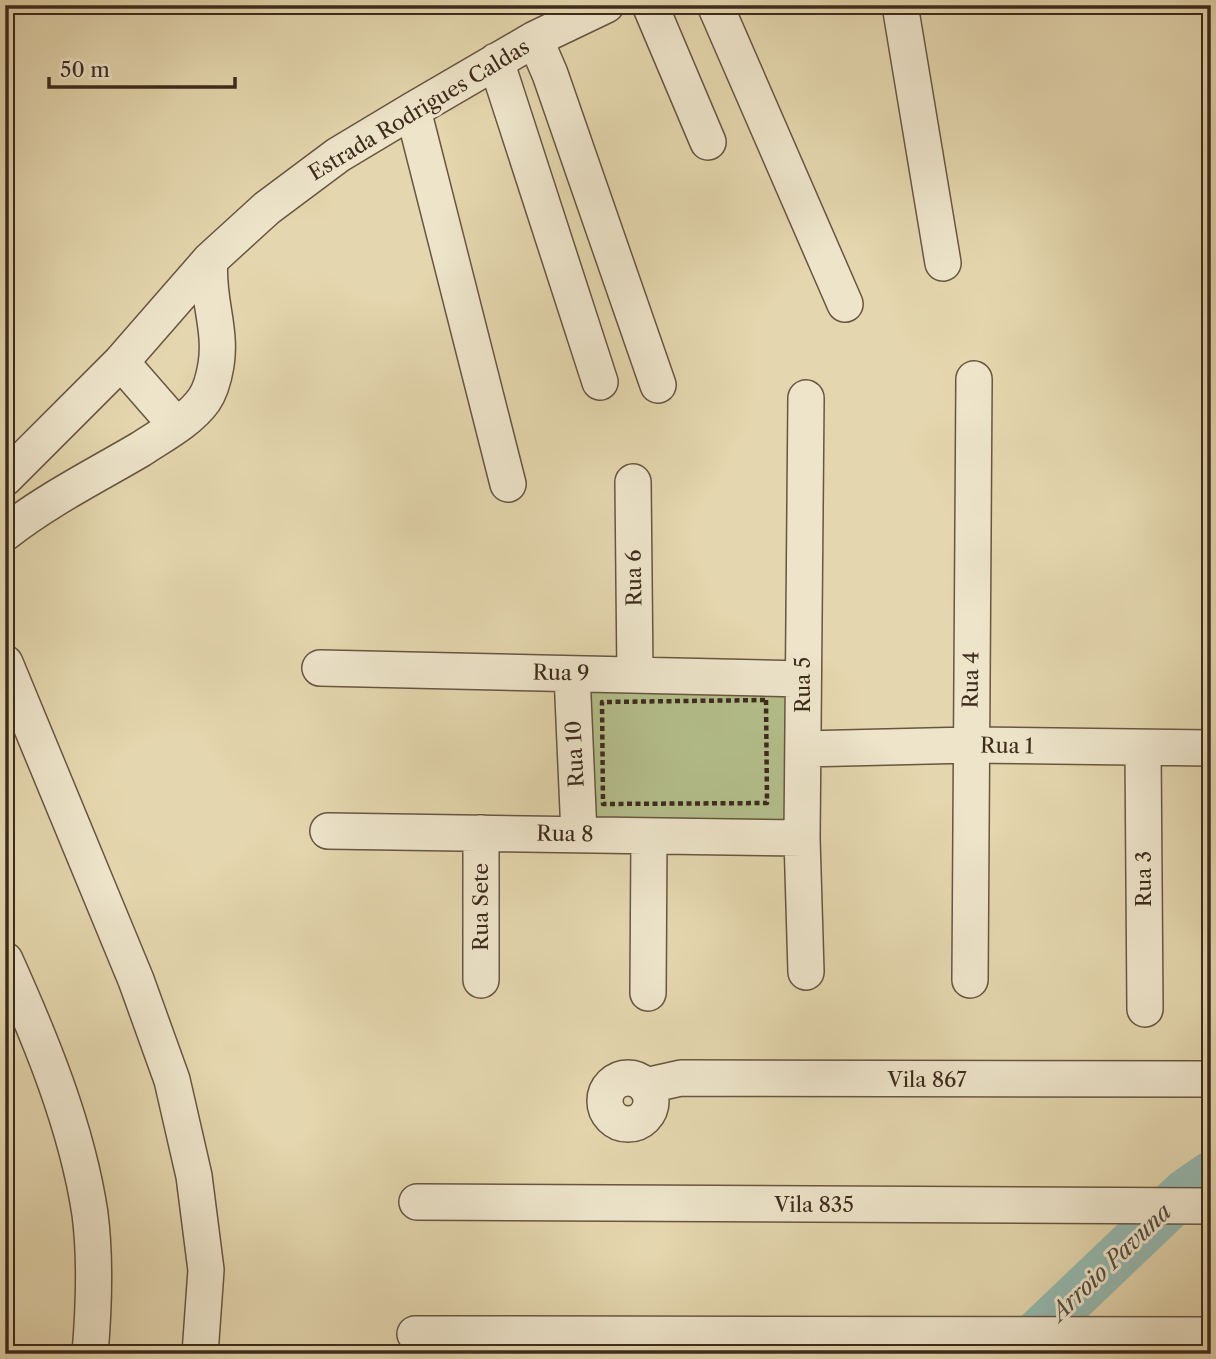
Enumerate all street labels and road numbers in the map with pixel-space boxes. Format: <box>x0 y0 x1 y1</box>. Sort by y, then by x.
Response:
street label: Estrada Rodrigues Caldas <box>304 34 534 185</box>
street label: Rua 6 <box>621 549 646 607</box>
street label: Rua 4 <box>958 651 983 709</box>
street label: Rua 5 <box>790 657 815 713</box>
street label: Rua 9 <box>532 660 590 685</box>
street label: Rua 10 <box>560 720 589 788</box>
street label: Rua 1 <box>980 733 1034 758</box>
street label: Rua 8 <box>536 821 594 846</box>
street label: Rua 3 <box>1131 851 1156 907</box>
street label: Rua Sete <box>468 863 493 951</box>
street label: Vila 867 <box>886 1067 967 1092</box>
street label: Vila 835 <box>773 1192 854 1217</box>

